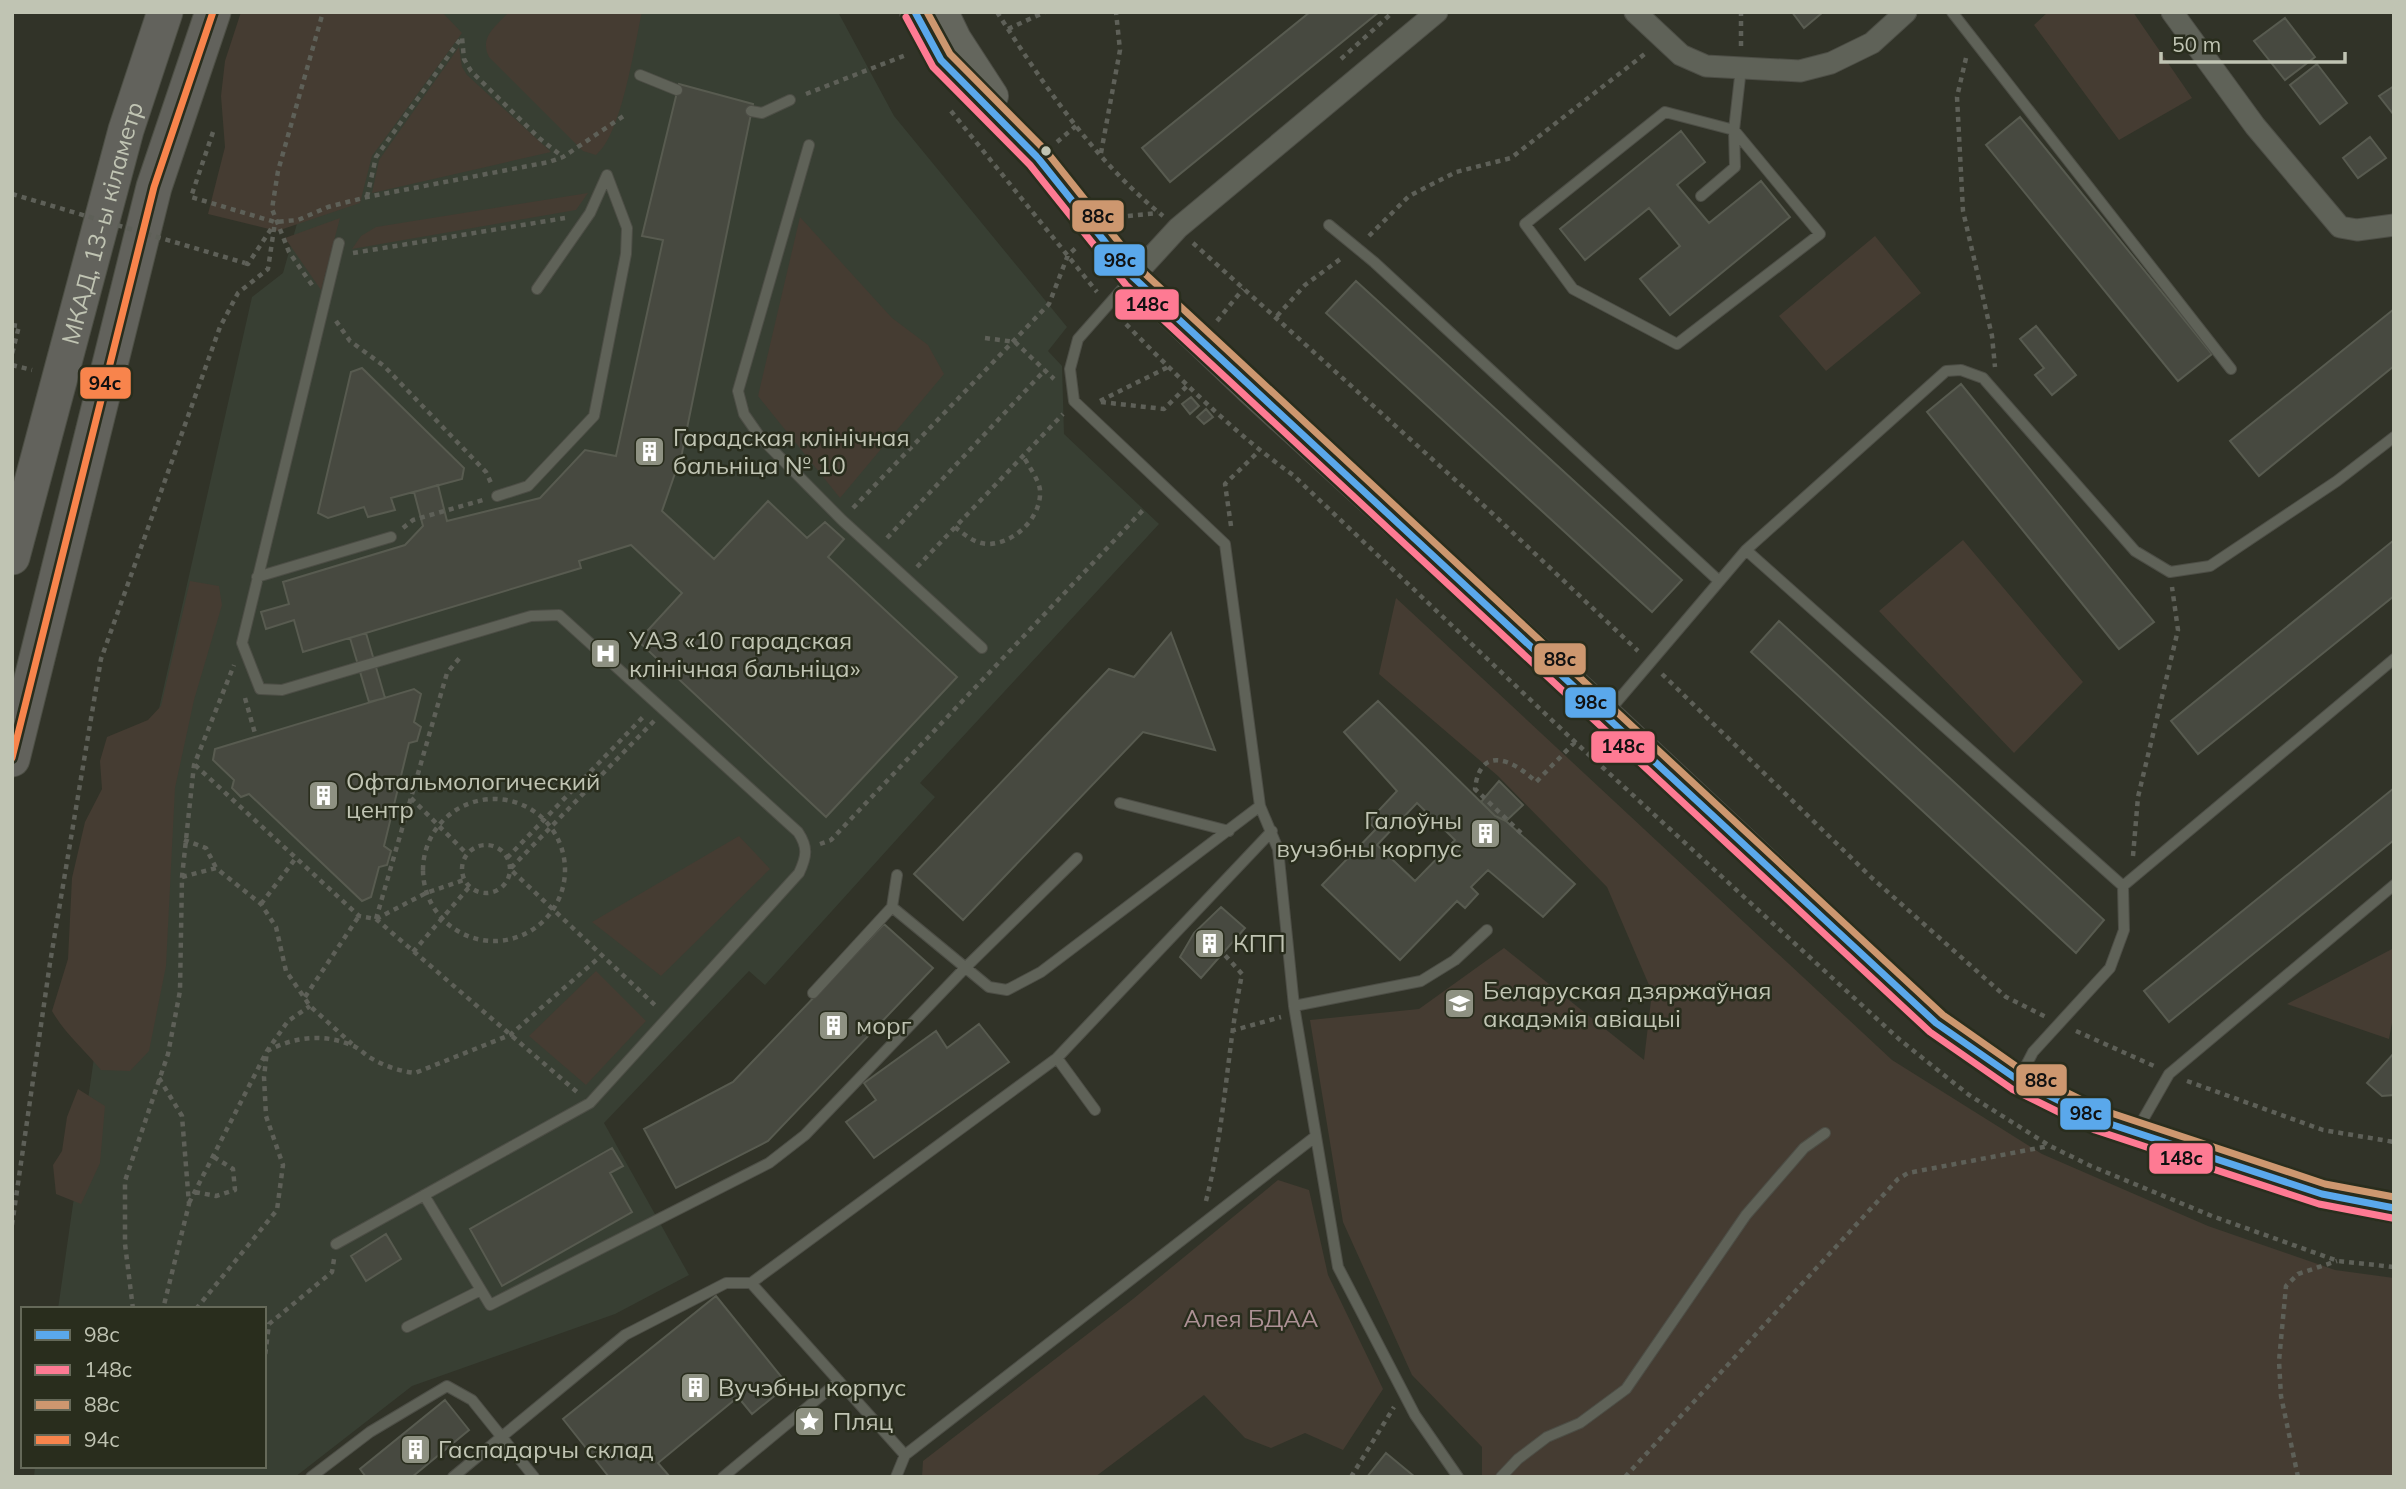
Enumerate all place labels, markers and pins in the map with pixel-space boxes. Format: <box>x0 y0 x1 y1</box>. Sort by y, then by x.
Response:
unlabelled marker <box>1039 144 1053 158</box>
place label: Гарадская клінічная бальніца № 10 <box>673 422 910 480</box>
building icon: Гарадская клінічная бальніца № 10 <box>633 434 667 468</box>
place label: УАЗ «10 гарадская клінічная бальніца» <box>628 625 861 683</box>
hospital icon: УАЗ «10 гарадская клінічная бальніца» <box>589 637 623 671</box>
place label: Офтальмологический центр <box>346 766 600 824</box>
building icon: Офтальмологический центр <box>306 778 340 812</box>
place label: Галоўны вучэбны корпус <box>1276 805 1462 863</box>
building icon: Галоўны вучэбны корпус <box>1468 817 1502 851</box>
building icon: КПП <box>1193 926 1227 960</box>
place label: КПП <box>1233 928 1286 958</box>
place label: Беларуская дзяржаўная акадэмія авіацыі <box>1483 975 1771 1033</box>
school or university icon: Беларуская дзяржаўная акадэмія авіацыі <box>1443 987 1477 1021</box>
building icon: морг <box>816 1008 850 1042</box>
place label: морг <box>856 1010 912 1040</box>
building icon: Вучэбны корпус <box>678 1370 712 1404</box>
place label: Вучэбны корпус <box>718 1372 906 1402</box>
place icon: Пляц <box>793 1404 827 1438</box>
place label: Пляц <box>833 1406 893 1436</box>
building icon: Гаспадарчы склад <box>398 1432 432 1466</box>
place label: Гаспадарчы склад <box>438 1434 654 1464</box>

